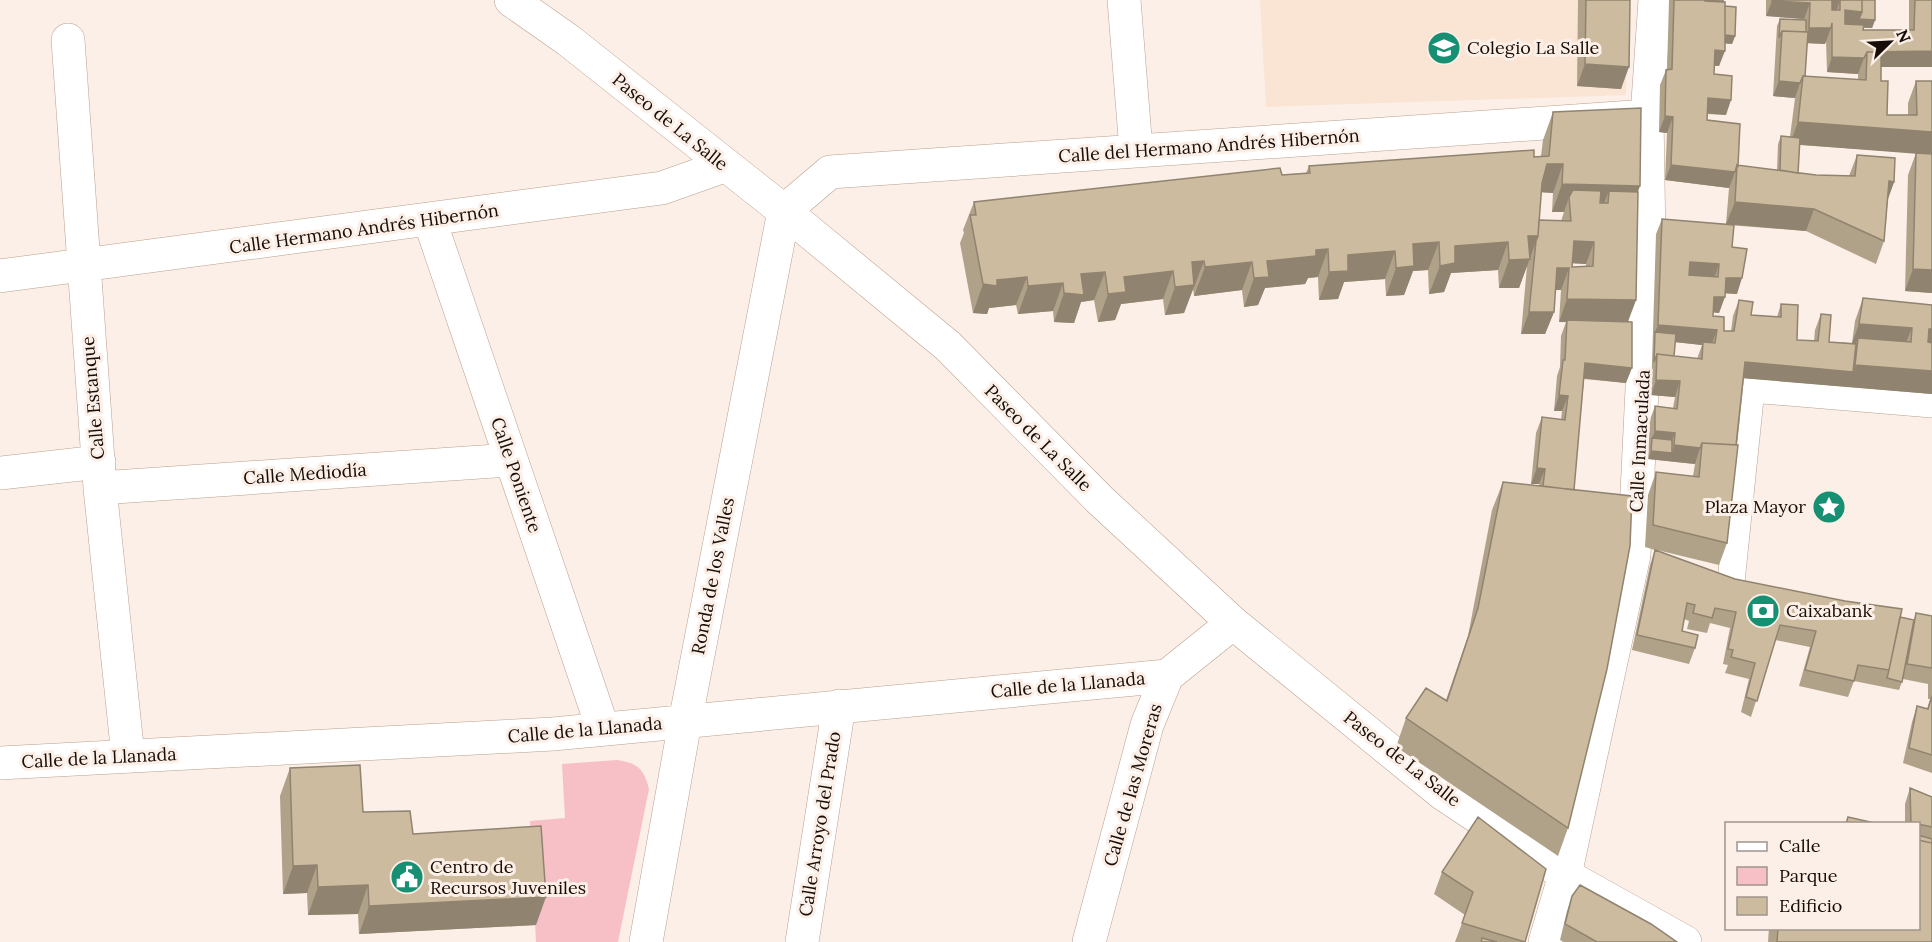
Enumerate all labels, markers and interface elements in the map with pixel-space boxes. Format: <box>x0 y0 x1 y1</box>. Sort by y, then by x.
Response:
north arrow <box>1860 12 1920 72</box>
text: N <box>1892 26 1915 46</box>
school or university icon: Colegio La Salle <box>1426 30 1462 66</box>
place label: Colegio La Salle <box>1467 36 1600 59</box>
street label: Paseo de La Salle <box>608 68 733 176</box>
street label: Calle del Hermano Andrés Hibernón <box>1058 123 1360 168</box>
street label: Calle Hermano Andrés Hibernón <box>228 198 500 259</box>
street label: Calle Estanque <box>76 335 109 461</box>
street label: Calle Inmaculada <box>1624 369 1655 513</box>
street label: Paseo de La Salle <box>980 379 1097 496</box>
street label: Calle Poniente <box>486 414 547 536</box>
street label: Calle Mediodía <box>242 458 367 489</box>
place icon: Plaza Mayor <box>1811 489 1847 525</box>
street label: Ronda de los Valles <box>686 495 739 656</box>
place label: Plaza Mayor <box>1705 495 1806 518</box>
bank icon: Caixabank <box>1745 593 1781 629</box>
place label: Caixabank <box>1786 599 1872 622</box>
street label: Calle de la Llanada <box>990 666 1146 703</box>
street label: Calle de las Moreras <box>1098 701 1167 869</box>
street label: Paseo de La Salle <box>1339 706 1466 812</box>
street label: Calle de la Llanada <box>507 711 663 748</box>
street label: Calle Arroyo del Prado <box>794 730 846 918</box>
street label: Calle de la Llanada <box>21 742 177 773</box>
legend <box>1725 822 1920 930</box>
text: Calle <box>1779 834 1821 857</box>
place label: Centro de Recursos Juveniles <box>430 855 586 899</box>
public building icon: Centro de Recursos Juveniles <box>389 859 425 895</box>
text: Parque <box>1779 864 1838 887</box>
text: Edificio <box>1779 894 1842 917</box>

